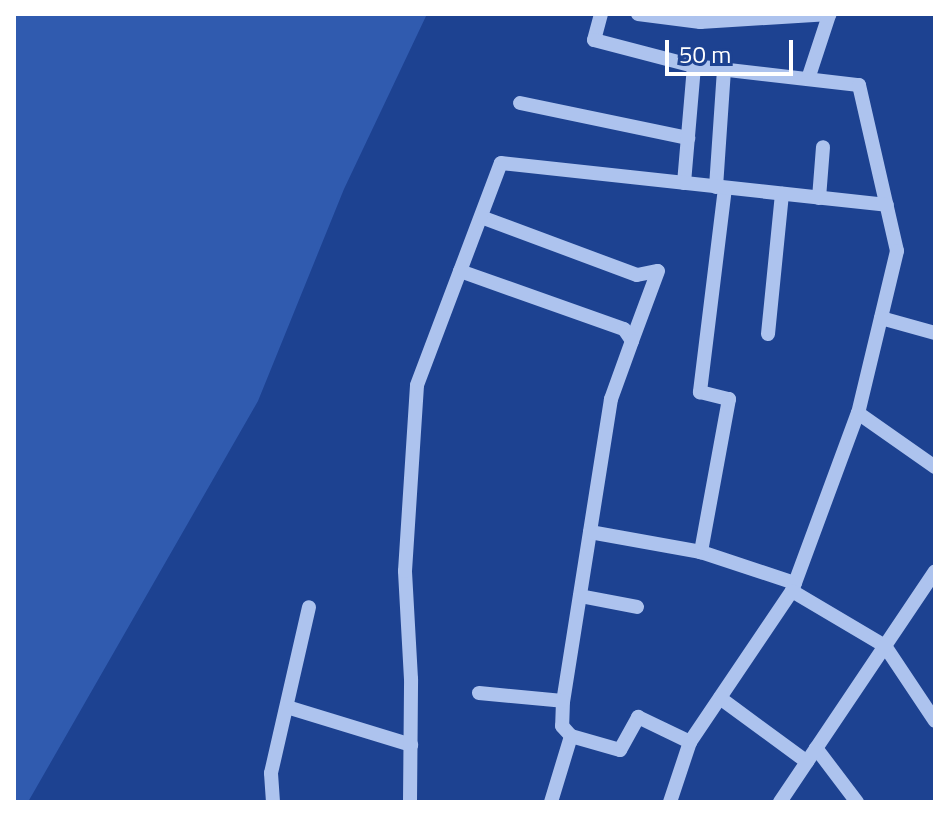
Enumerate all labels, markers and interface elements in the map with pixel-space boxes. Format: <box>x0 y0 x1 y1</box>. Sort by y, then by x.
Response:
scale bar <box>669 24 797 74</box>
text: 50 m <box>679 36 731 72</box>

